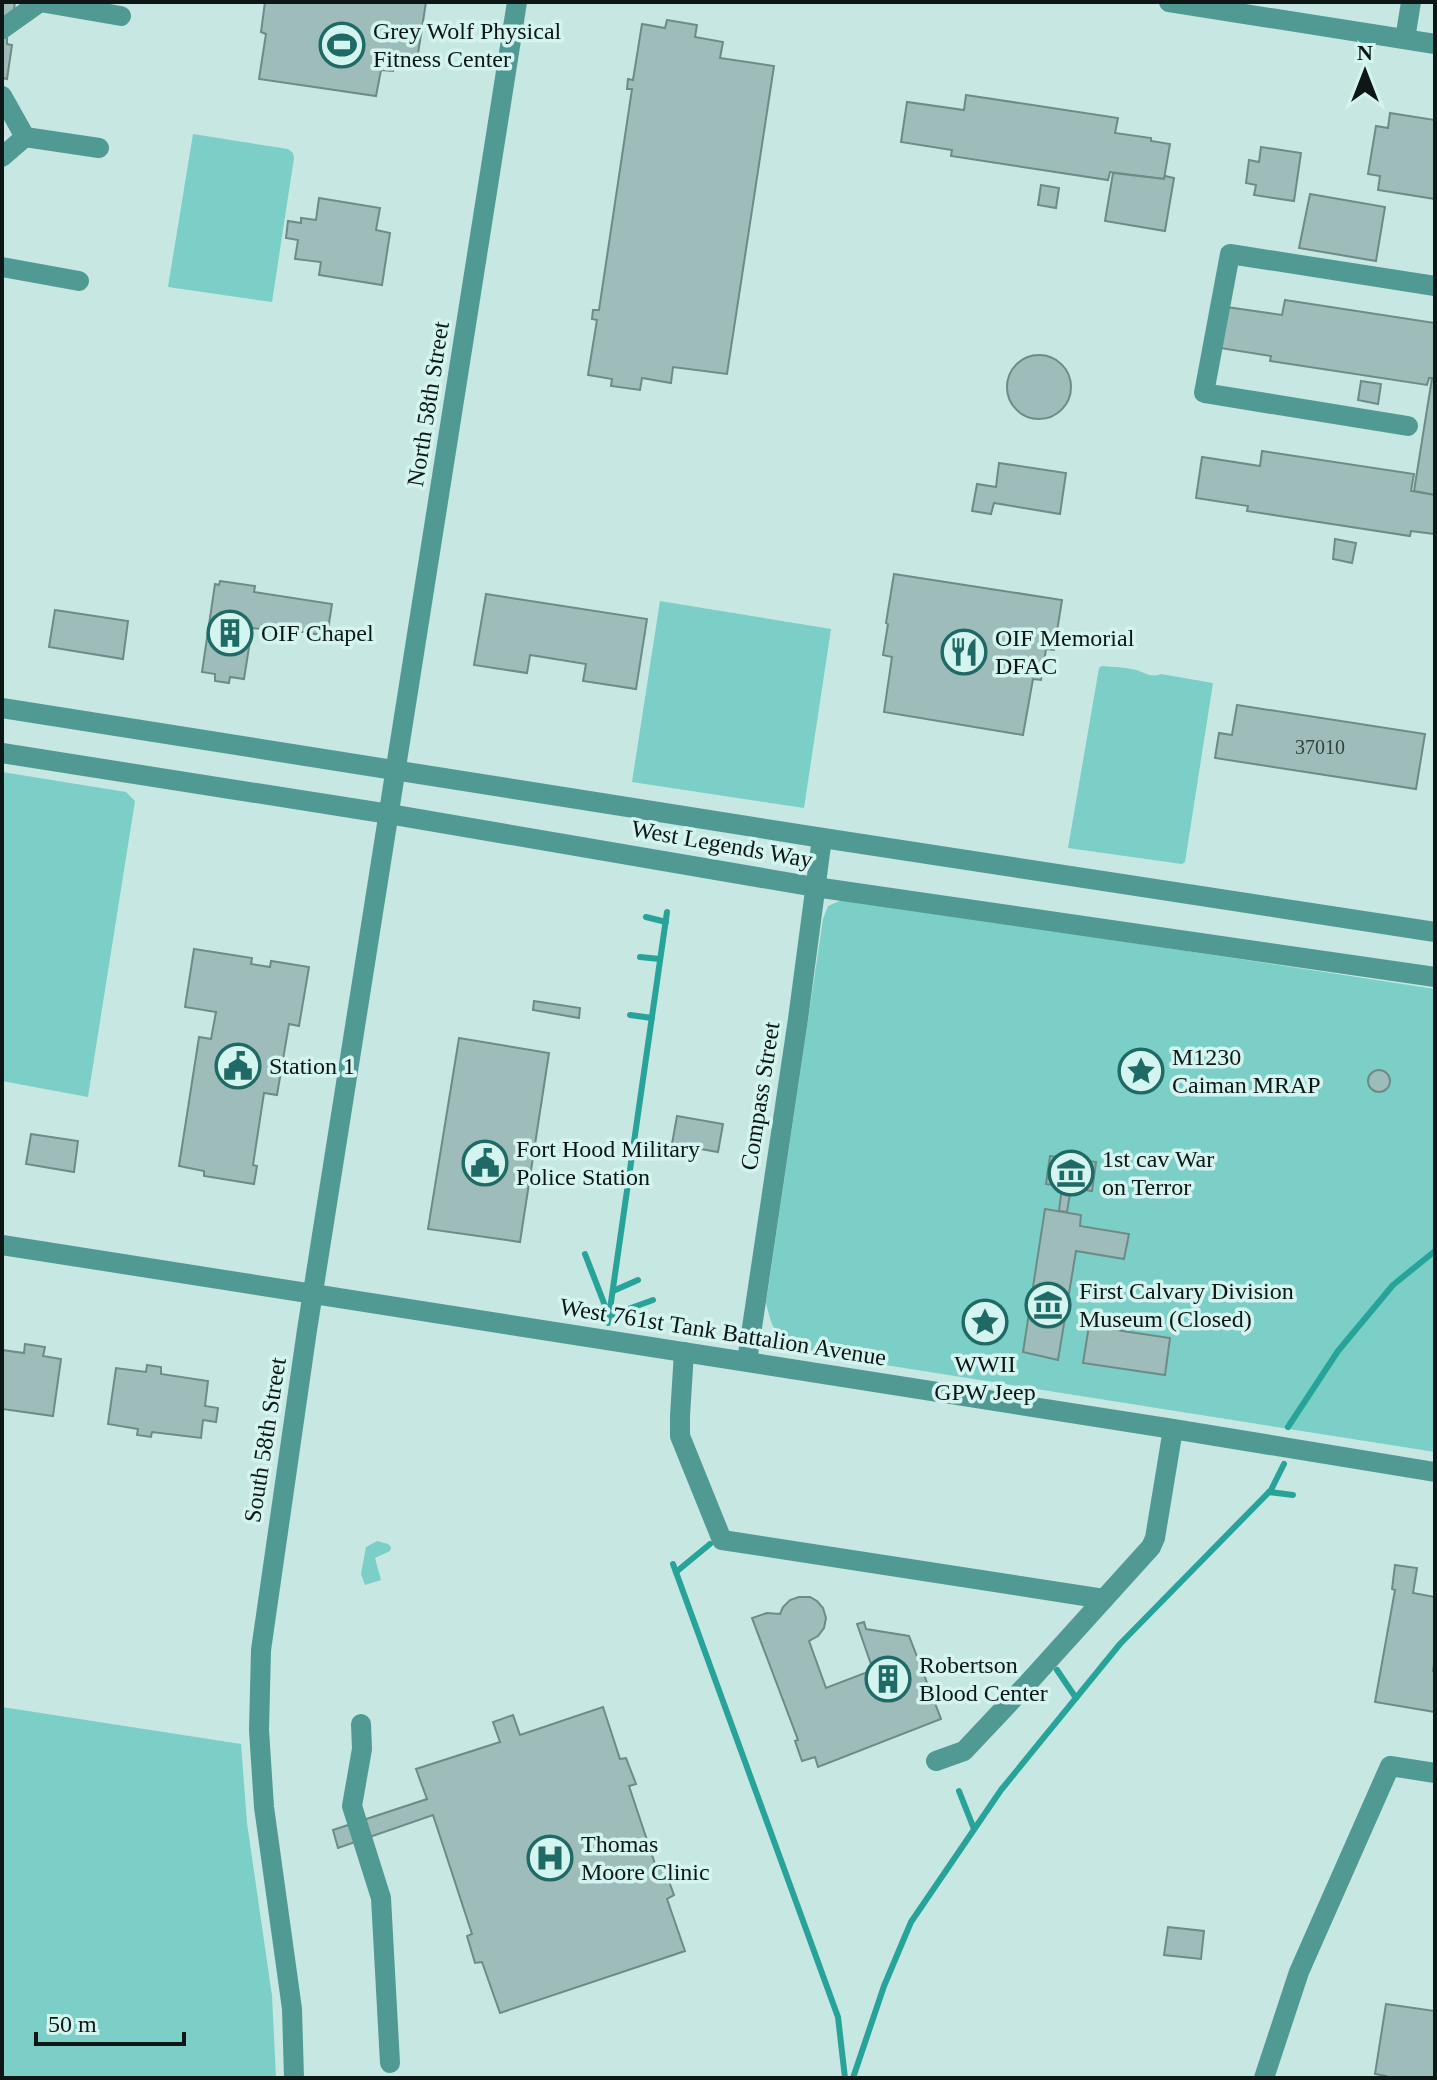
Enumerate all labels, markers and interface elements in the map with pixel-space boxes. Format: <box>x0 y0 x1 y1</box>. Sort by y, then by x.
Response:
place label: Grey Wolf Physical Fitness Center <box>373 18 562 72</box>
sports icon: Grey Wolf Physical Fitness Center <box>318 21 366 69</box>
north arrow <box>1325 32 1405 112</box>
text: N <box>1357 40 1373 65</box>
street label: North 58th Street <box>402 319 454 488</box>
building icon: OIF Chapel <box>206 609 254 657</box>
place label: OIF Chapel <box>261 620 374 646</box>
place label: OIF Memorial DFAC <box>995 625 1135 679</box>
restaurant icon: OIF Memorial DFAC <box>940 628 988 676</box>
house number: 37010 <box>1295 736 1345 758</box>
street label: West Legends Way <box>629 815 815 873</box>
street label: Compass Street <box>735 1020 785 1172</box>
public building icon: Station 1 <box>214 1042 262 1090</box>
place label: M1230 Caiman MRAP <box>1172 1044 1321 1098</box>
place icon: M1230 Caiman MRAP <box>1117 1047 1165 1095</box>
place label: Station 1 <box>269 1053 355 1079</box>
place label: Fort Hood Military Police Station <box>516 1136 700 1190</box>
public building icon: Fort Hood Military Police Station <box>461 1139 509 1187</box>
place label: 1st cav War on Terror <box>1102 1146 1214 1200</box>
museum icon: 1st cav War on Terror <box>1047 1149 1095 1197</box>
place label: First Calvary Division Museum (Closed) <box>1079 1278 1294 1332</box>
museum icon: First Calvary Division Museum (Closed) <box>1024 1281 1072 1329</box>
street label: West 761st Tank Battalion Avenue <box>558 1293 888 1371</box>
place icon: WWII GPW Jeep <box>961 1298 1009 1346</box>
place label: WWII GPW Jeep <box>934 1351 1036 1405</box>
street label: South 58th Street <box>239 1355 291 1524</box>
place label: Robertson Blood Center <box>919 1652 1048 1706</box>
building icon: Robertson Blood Center <box>864 1655 912 1703</box>
place label: Thomas Moore Clinic <box>581 1831 710 1885</box>
hospital icon: Thomas Moore Clinic <box>526 1834 574 1882</box>
scale bar <box>36 1996 184 2046</box>
text: 50 m <box>48 2011 97 2037</box>

